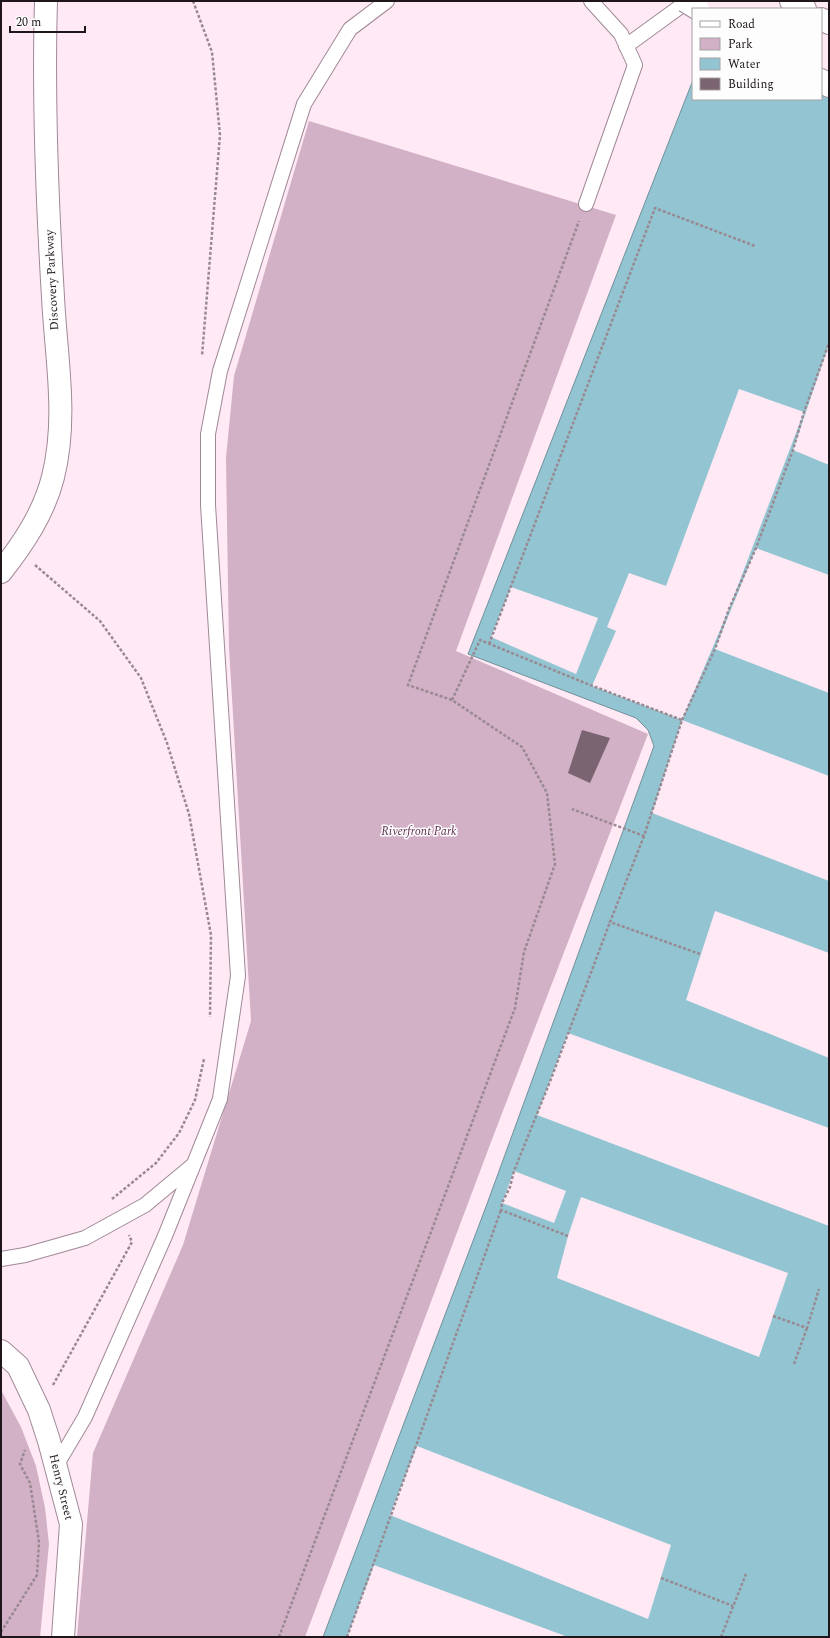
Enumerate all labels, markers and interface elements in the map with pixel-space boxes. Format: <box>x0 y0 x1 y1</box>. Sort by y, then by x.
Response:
scale bar <box>10 8 85 34</box>
legend <box>692 8 822 100</box>
text: 20 m <box>16 13 41 32</box>
text: Road <box>728 15 755 34</box>
text: Park <box>728 35 753 54</box>
text: Water <box>728 55 760 74</box>
text: Building <box>728 75 774 94</box>
street label: Discovery Parkway <box>40 228 64 331</box>
park label: Riverfront Park <box>381 822 457 841</box>
street label: Henry Street <box>44 1452 78 1522</box>

